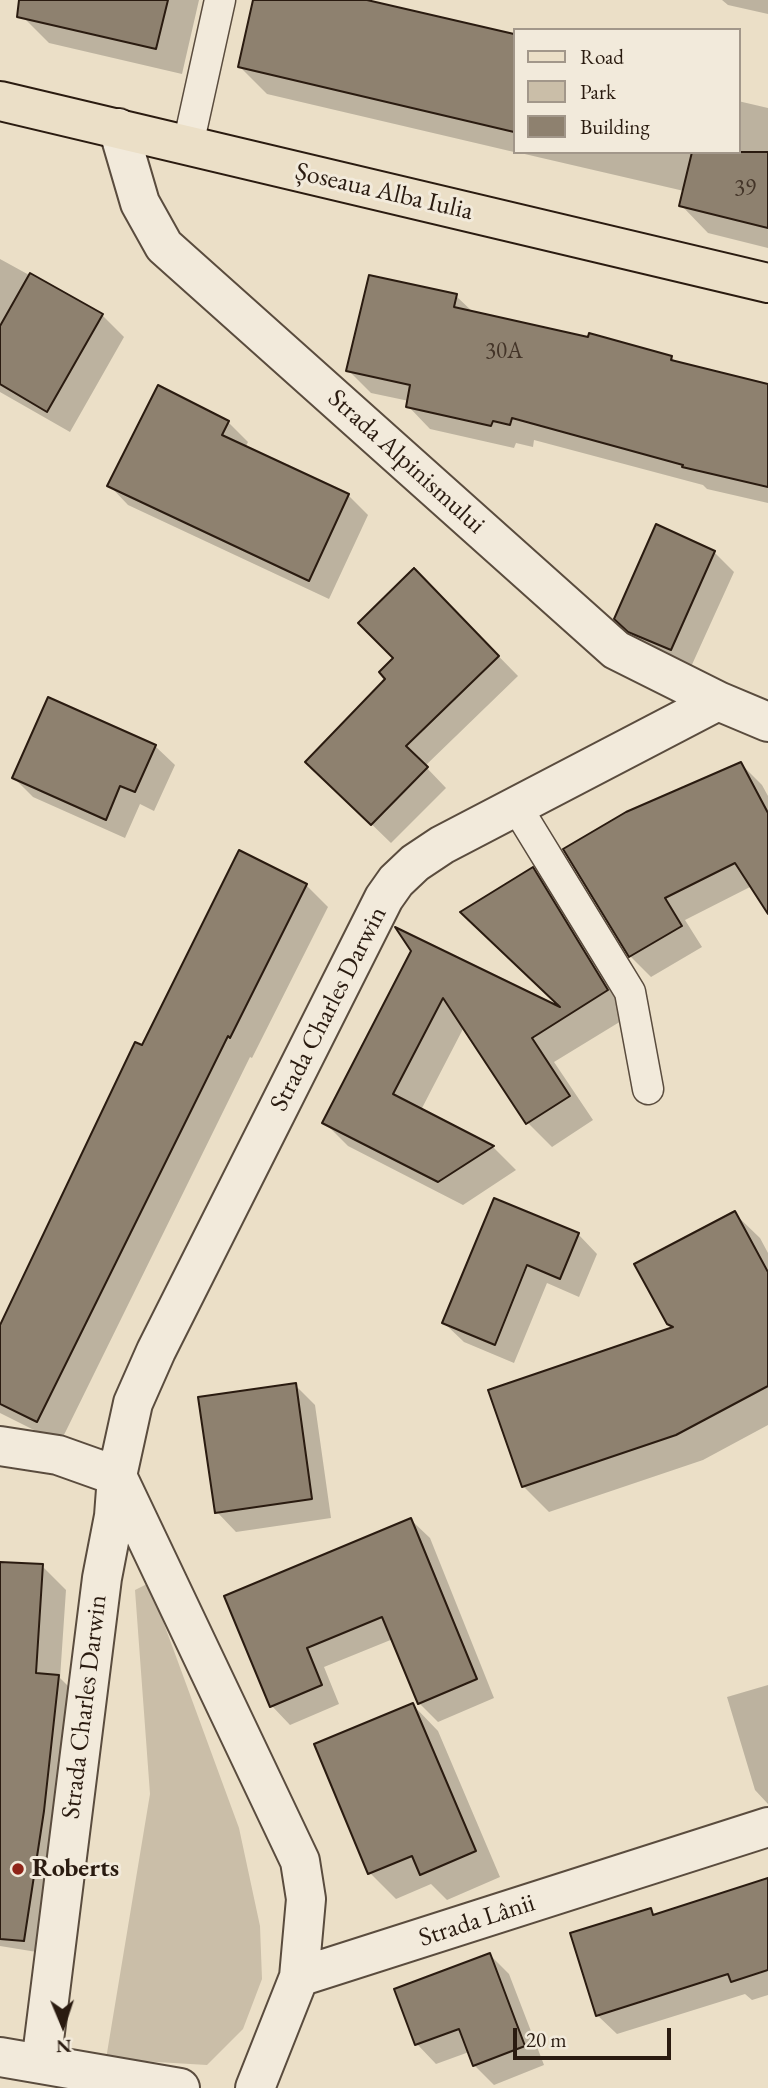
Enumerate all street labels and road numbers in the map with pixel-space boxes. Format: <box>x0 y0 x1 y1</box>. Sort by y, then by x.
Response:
street label: Șoseaua Alba Iulia <box>292 156 476 228</box>
street label: Strada Alpinismului <box>321 383 491 541</box>
street label: Strada Charles Darwin <box>264 901 394 1117</box>
street label: Strada Charles Darwin <box>56 1593 114 1821</box>
street label: Strada Lânii <box>415 1888 539 1954</box>

